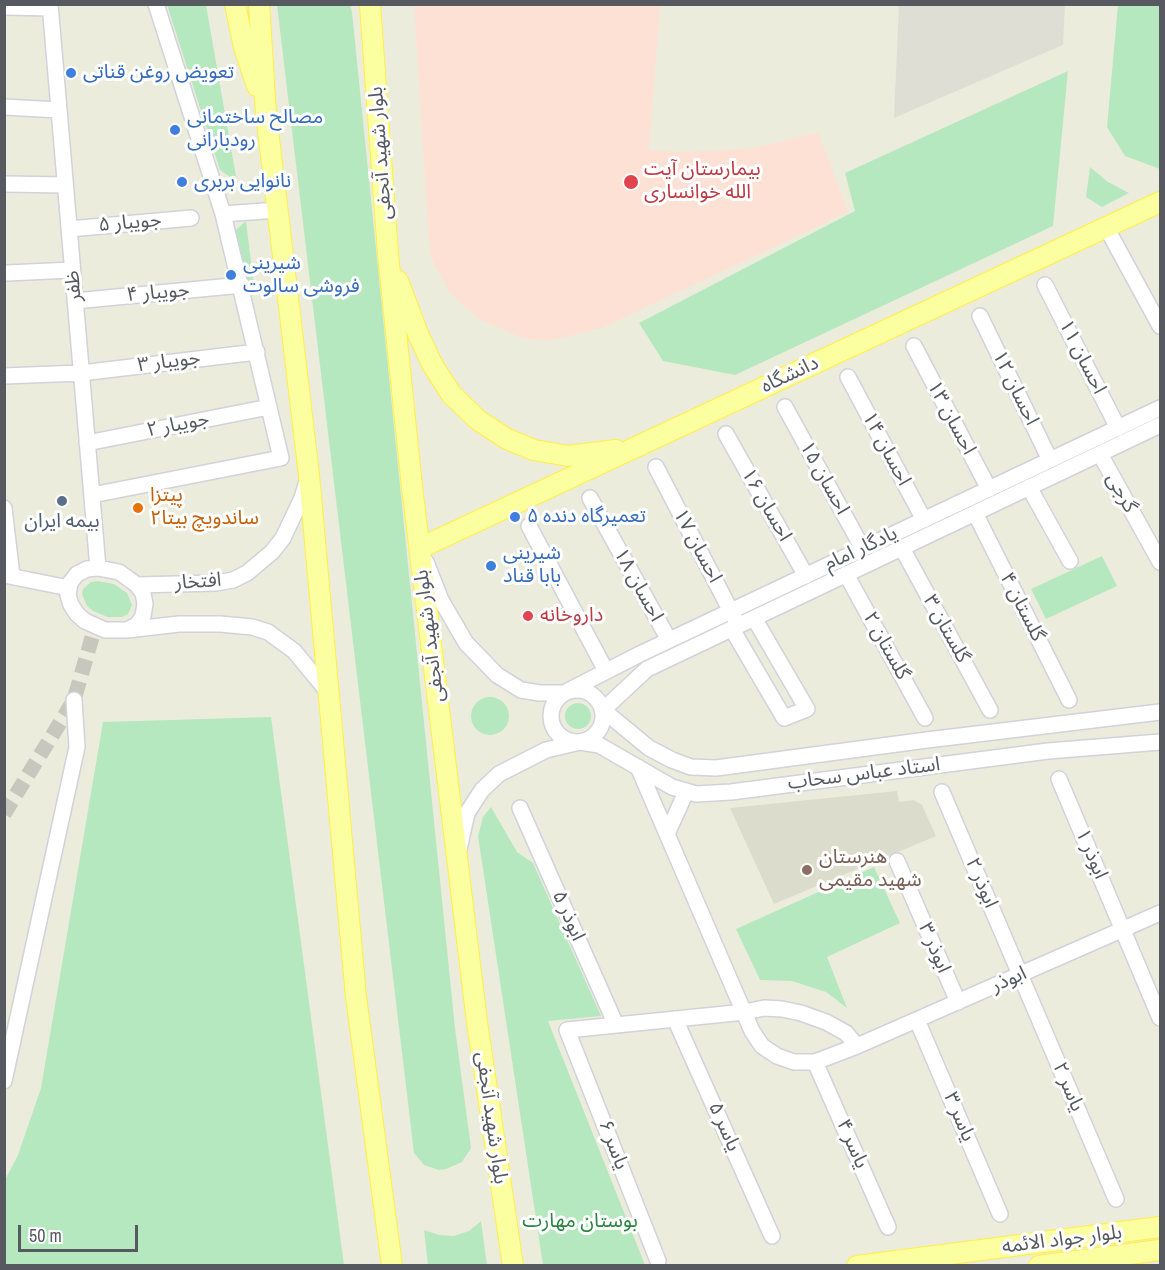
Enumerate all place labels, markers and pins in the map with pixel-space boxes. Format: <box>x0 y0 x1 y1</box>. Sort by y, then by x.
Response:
place label: تعویض روغن قناتی <box>83 61 234 85</box>
marker: تعویض روغن قناتی <box>64 66 78 80</box>
place label: مصالح ساختمانی رودبارانی <box>187 106 323 153</box>
marker: مصالح ساختمانی رودبارانی <box>168 123 182 137</box>
place label: بیمارستان آیت الله خوانساری <box>644 158 761 205</box>
place label: نانوایی بربری <box>194 170 291 194</box>
marker: بیمارستان آیت الله خوانساری <box>622 173 640 191</box>
marker: نانوایی بربری <box>175 175 189 189</box>
place label: شیرینی فروشی سالوت <box>243 252 360 299</box>
marker: شیرینی فروشی سالوت <box>224 268 238 282</box>
place label: پیتزا ساندویچ بیتا۲ <box>150 484 259 531</box>
marker: بیمه ایران <box>55 494 69 508</box>
marker: پیتزا ساندویچ بیتا۲ <box>131 501 145 515</box>
place label: تعمیرگاه دنده ۵ <box>527 505 646 529</box>
place label: بیمه ایران <box>24 510 100 534</box>
marker: تعمیرگاه دنده ۵ <box>508 510 522 524</box>
place label: شیرینی بابا قناد <box>503 542 561 589</box>
marker: شیرینی بابا قناد <box>484 559 498 573</box>
place label: داروخانه <box>540 604 603 628</box>
marker: داروخانه <box>521 609 535 623</box>
place label: هنرستان شهید مقیمی <box>819 846 922 893</box>
marker: هنرستان شهید مقیمی <box>800 863 814 877</box>

